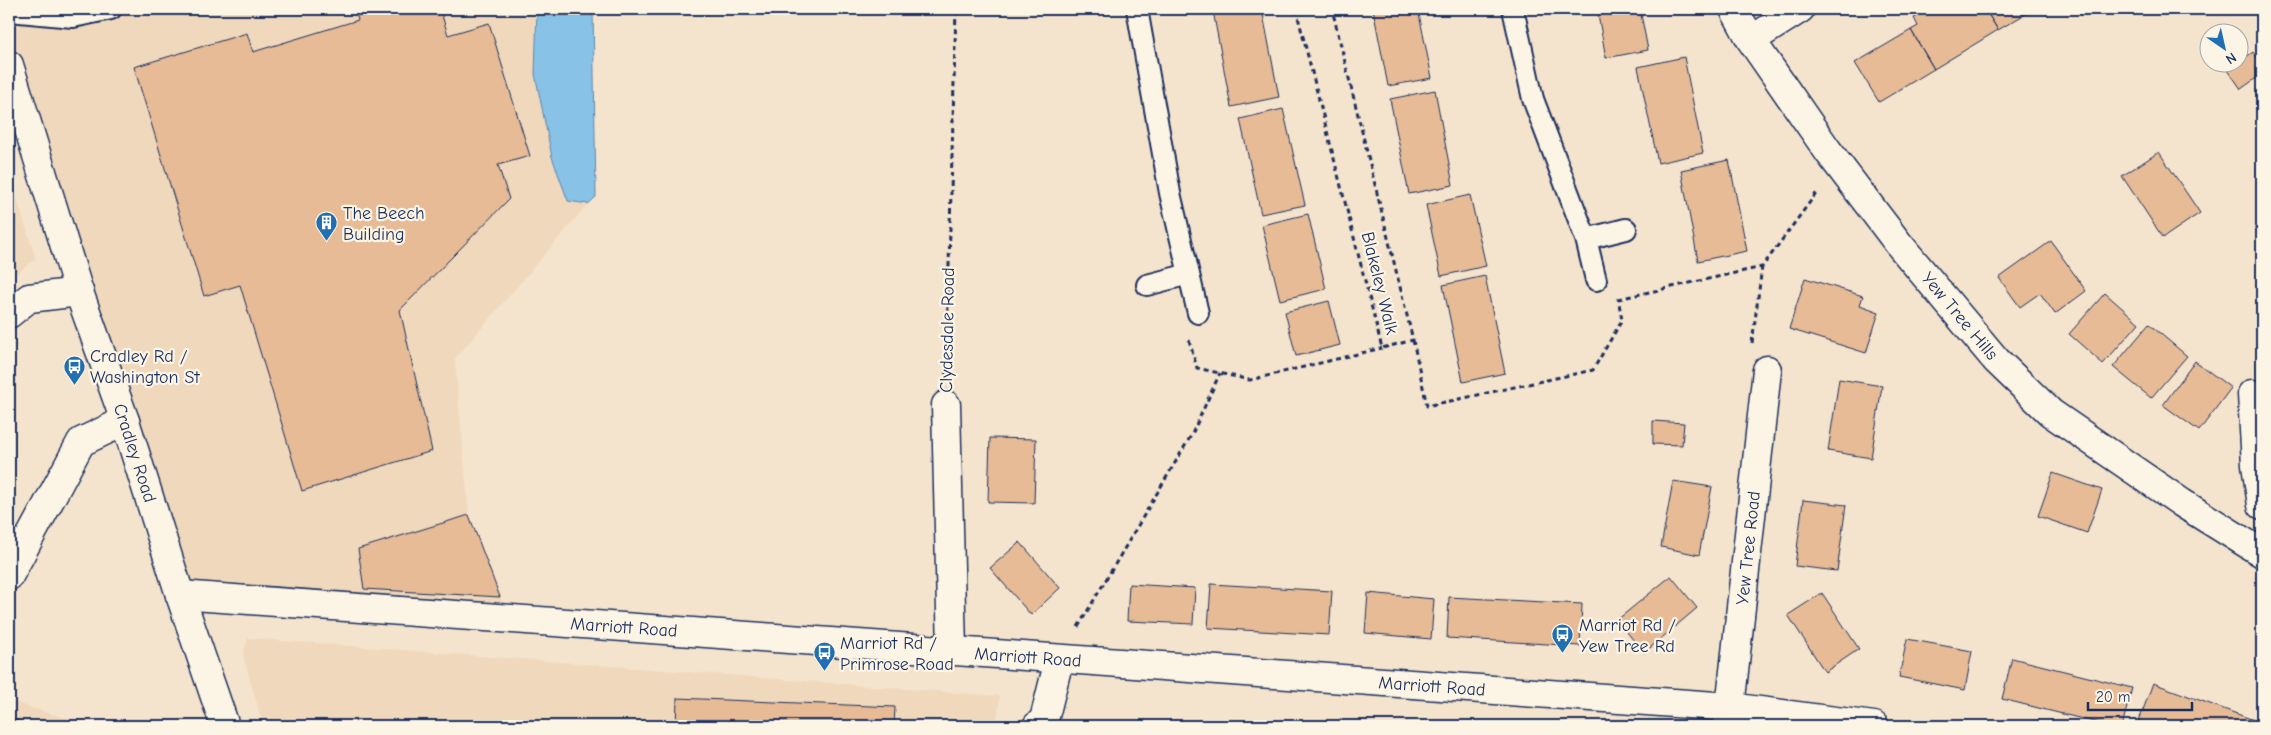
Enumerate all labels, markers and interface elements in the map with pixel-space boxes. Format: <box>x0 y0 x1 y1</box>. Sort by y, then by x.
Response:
north arrow <box>2198 22 2248 72</box>
text: N <box>2222 49 2240 68</box>
place label: The Beech Building <box>343 203 425 245</box>
building icon: The Beech Building <box>315 211 339 242</box>
street label: Blakeley Walk <box>1357 230 1402 337</box>
street label: Clydesdale Road <box>936 267 959 393</box>
street label: Yew Tree Hills <box>1917 268 2002 364</box>
place label: Cradley Rd / Washington St <box>90 346 200 388</box>
bus stop icon: Cradley Rd / Washington St <box>62 354 86 385</box>
street label: Cradley Road <box>109 401 160 505</box>
street label: Yew Tree Road <box>1732 490 1765 606</box>
street label: Marriott Road <box>570 613 678 642</box>
place label: Marriot Rd / Yew Tree Rd <box>1579 615 1676 657</box>
bus stop icon: Marriot Rd / Yew Tree Rd <box>1551 623 1575 654</box>
place label: Marriot Rd / Primrose Road <box>840 633 954 675</box>
bus stop icon: Marriot Rd / Primrose Road <box>812 641 836 672</box>
street label: Marriott Road <box>974 643 1082 672</box>
street label: Marriott Road <box>1378 672 1486 701</box>
scale bar <box>2088 680 2192 712</box>
text: 20 m <box>2096 688 2130 706</box>

